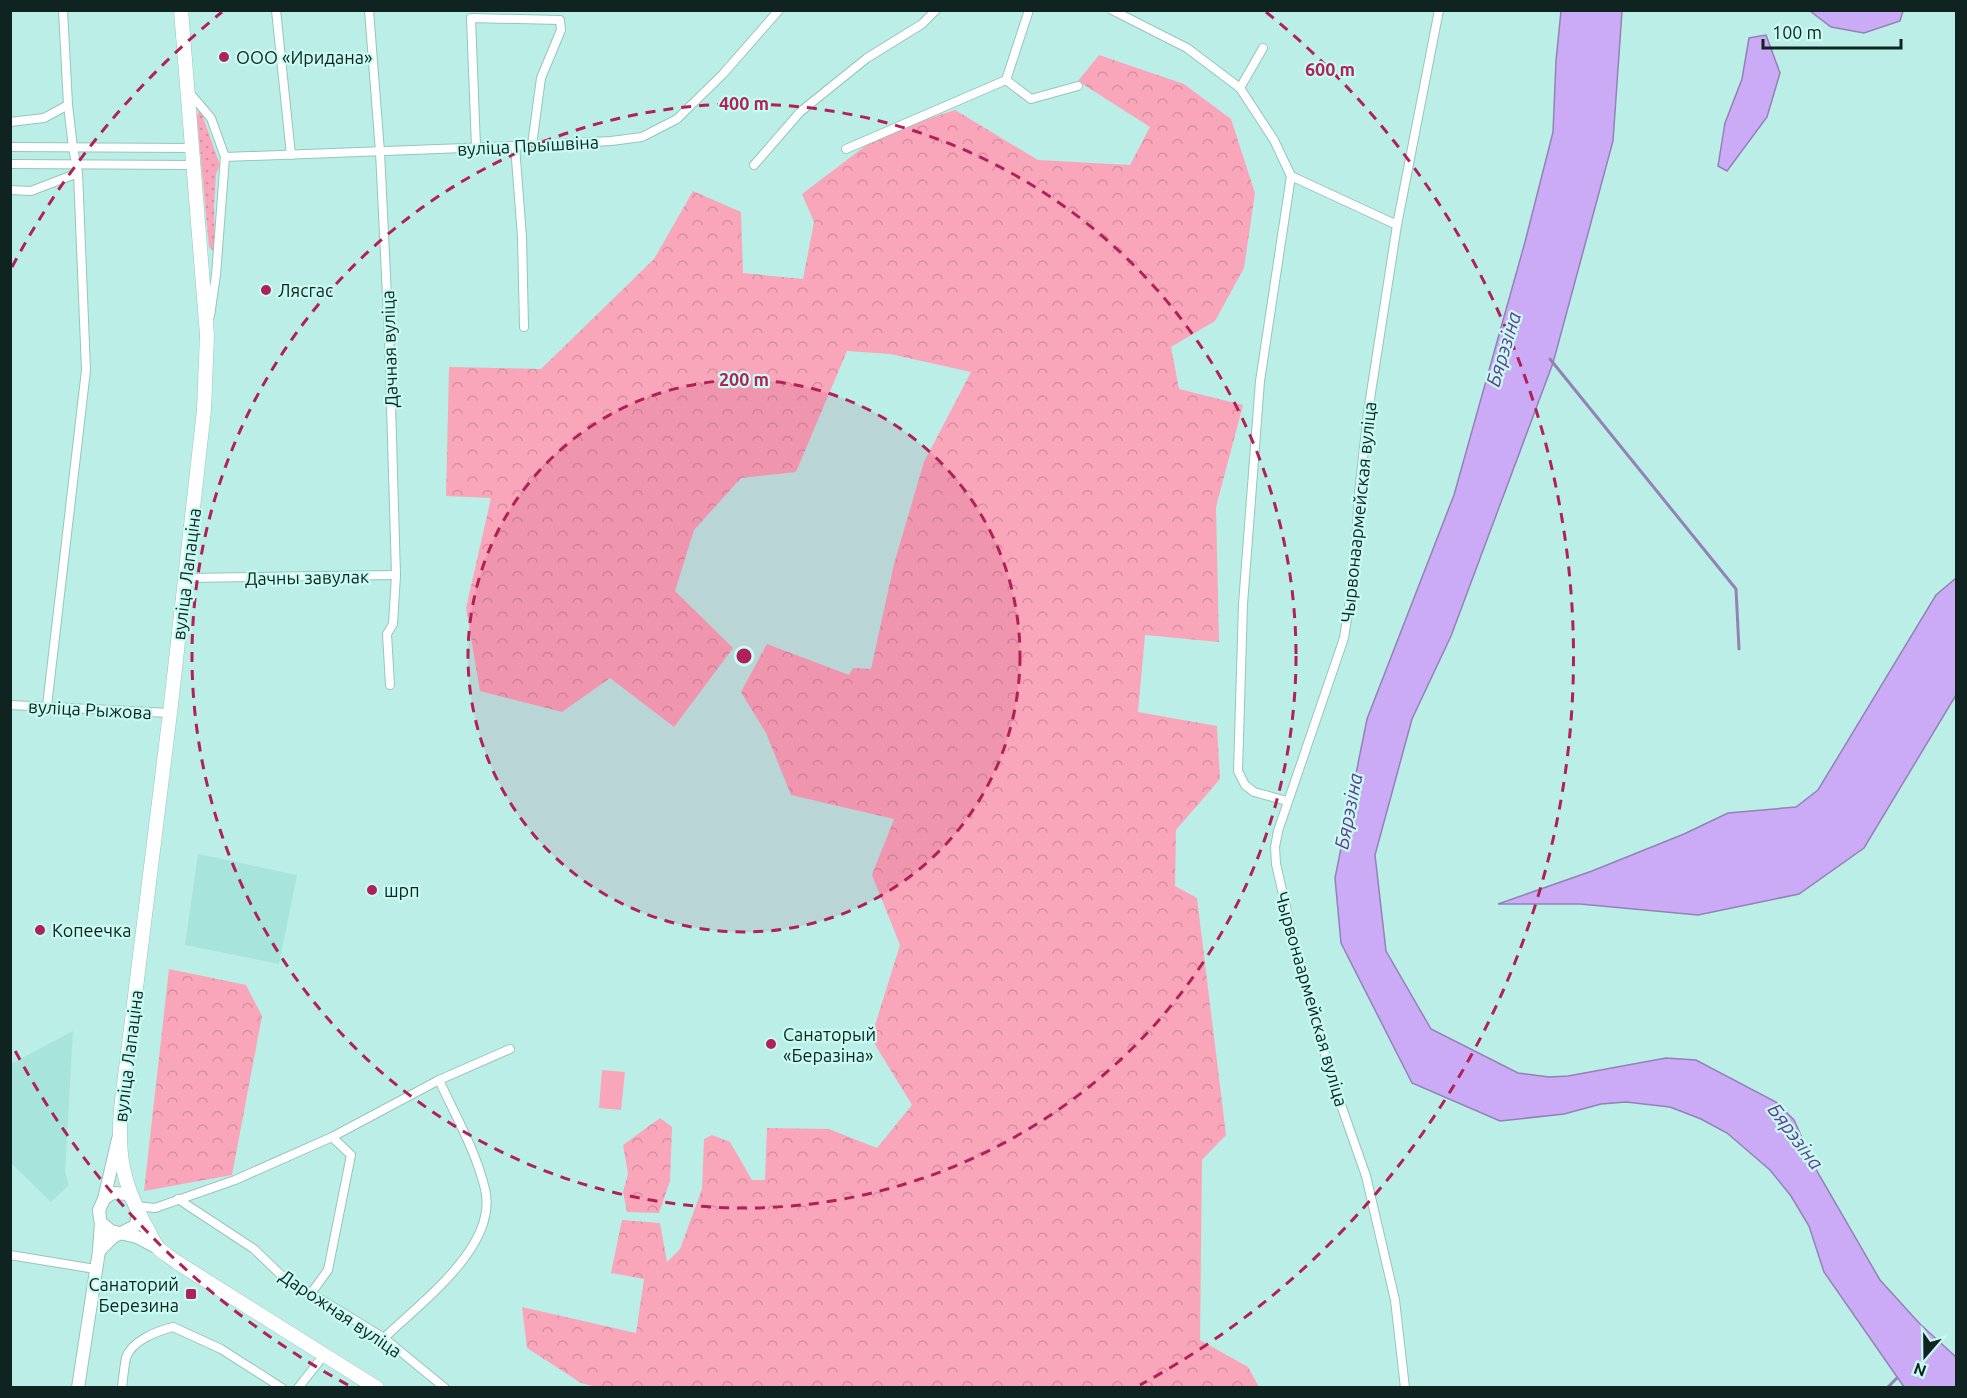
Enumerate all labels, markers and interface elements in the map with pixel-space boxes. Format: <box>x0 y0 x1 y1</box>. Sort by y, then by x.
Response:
scale bar <box>1763 12 1901 50</box>
text: 100 m <box>1772 22 1822 42</box>
place label: ООО «Иридана» <box>236 47 373 67</box>
marker: ООО «Иридана» <box>217 50 231 64</box>
text: 600 m <box>1305 59 1355 79</box>
text: 400 m <box>719 93 769 113</box>
street label: вуліца Прышвіна <box>457 131 599 159</box>
place label: Лясгас <box>278 280 333 300</box>
marker: Лясгас <box>259 283 273 297</box>
street label: Дачная вуліца <box>377 290 401 408</box>
water label: Бярэзіна <box>1481 309 1525 389</box>
text: 200 m <box>719 369 769 389</box>
street label: Чырвонаармейская вуліца <box>1336 400 1380 624</box>
street label: вуліца Лапаціна <box>168 507 204 641</box>
street label: Дачны завулак <box>245 566 369 588</box>
centre of rings <box>734 646 754 666</box>
street label: вуліца Рыжова <box>28 696 152 722</box>
water label: Бярэзіна <box>1329 771 1367 851</box>
place label: шрп <box>384 880 419 900</box>
marker: шрп <box>365 883 379 897</box>
street label: Чырвонаармейская вуліца <box>1272 889 1352 1109</box>
place label: Копеечка <box>52 920 131 940</box>
marker: Копеечка <box>33 923 47 937</box>
street label: вуліца Лапаціна <box>110 989 146 1123</box>
place label: Санаторый «Беразіна» <box>783 1024 876 1065</box>
marker: Санаторый «Беразіна» <box>764 1037 778 1051</box>
water label: Бярэзіна <box>1764 1098 1828 1174</box>
street label: Дарожная вуліца <box>276 1265 406 1361</box>
place label: Санаторий Березина <box>89 1274 179 1315</box>
marker: Санаторий Березина <box>184 1287 198 1301</box>
north arrow <box>1895 1326 1955 1386</box>
text: N <box>1911 1360 1929 1381</box>

